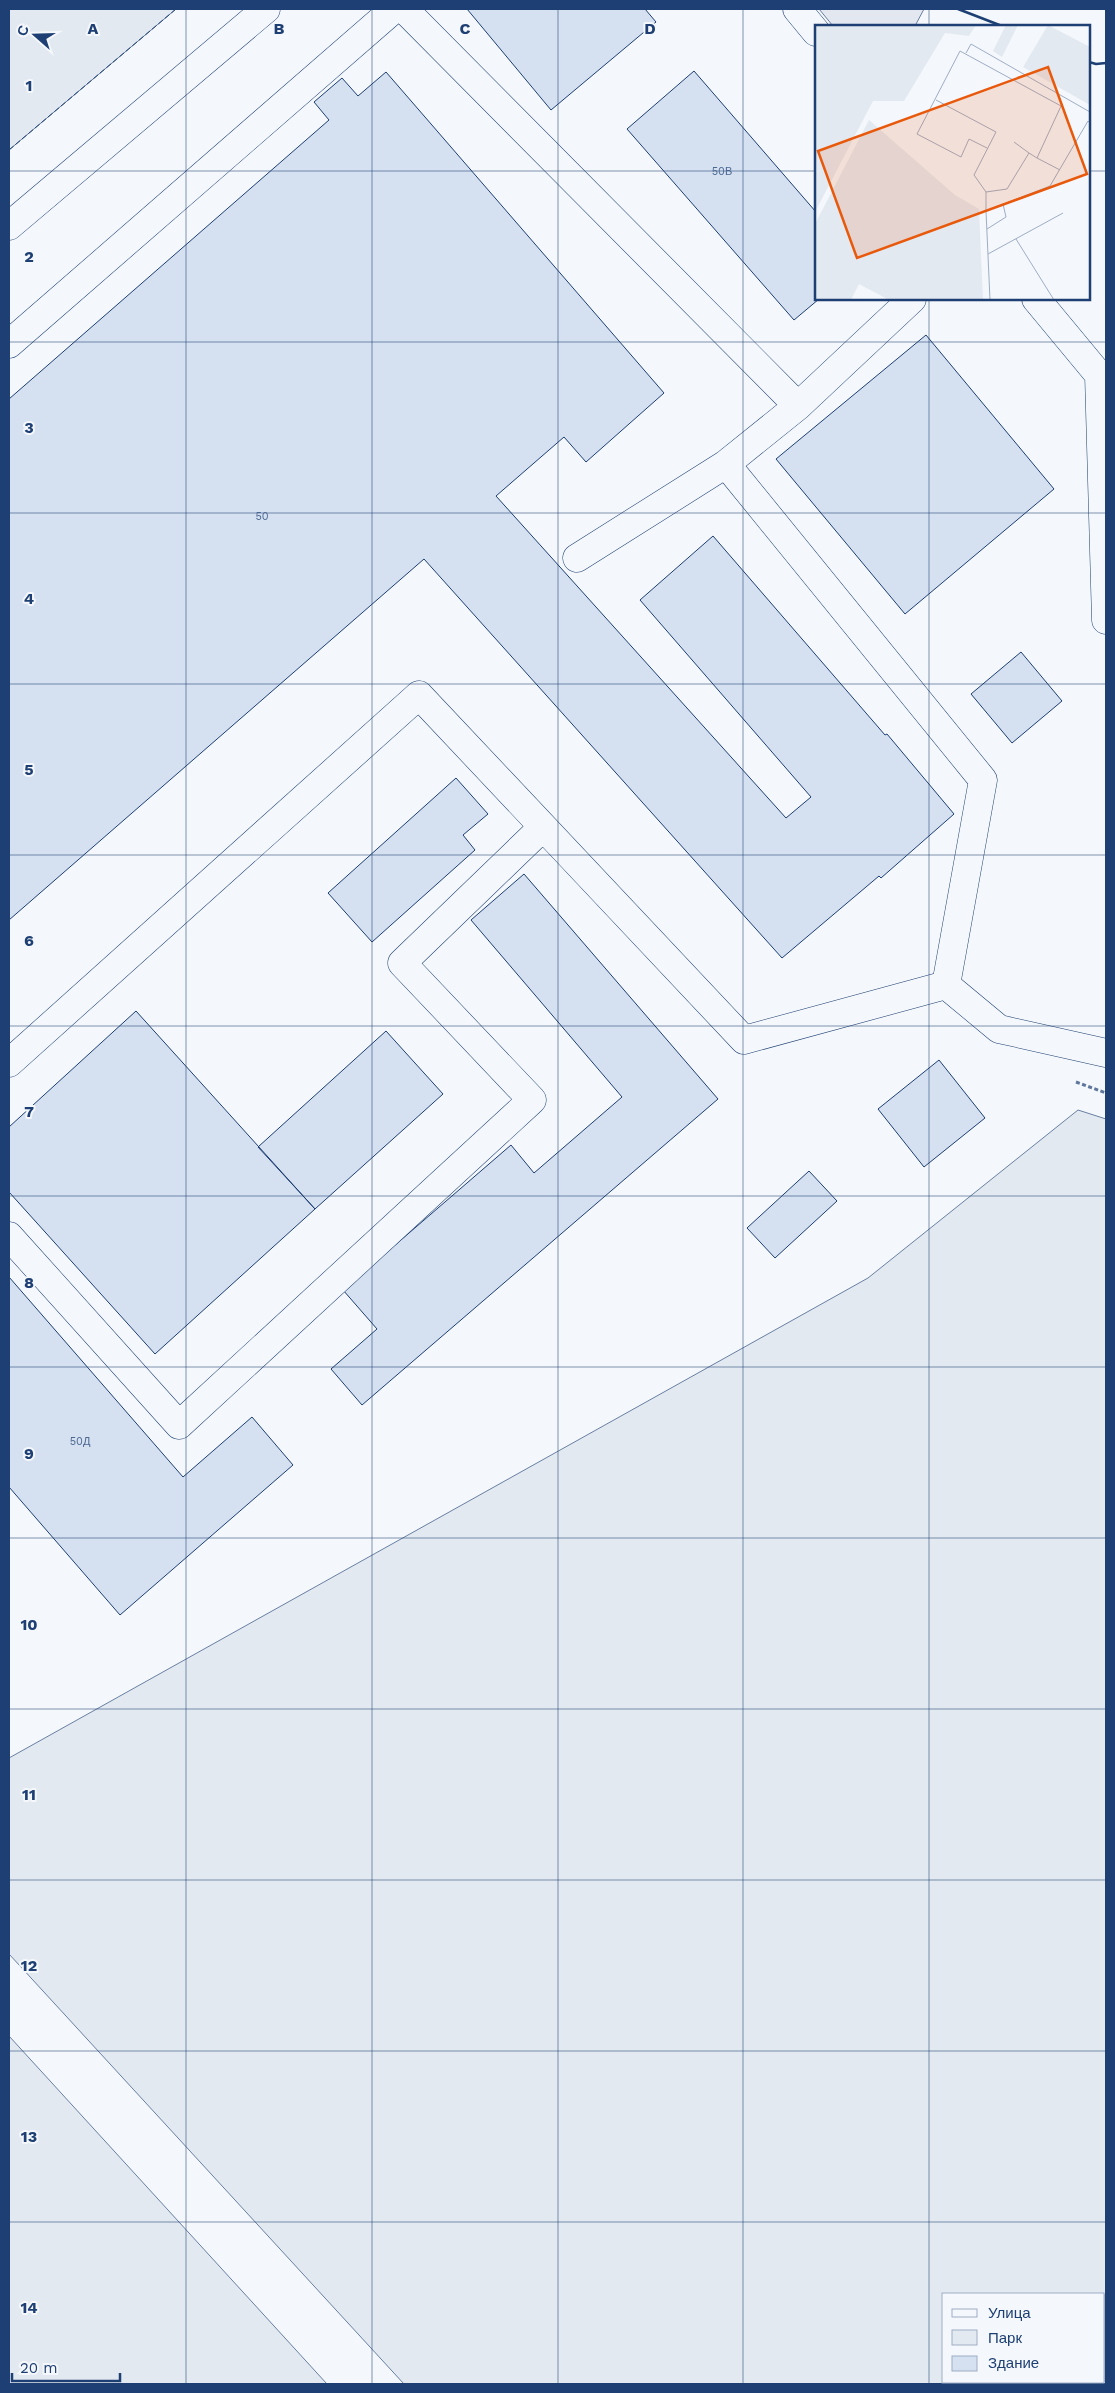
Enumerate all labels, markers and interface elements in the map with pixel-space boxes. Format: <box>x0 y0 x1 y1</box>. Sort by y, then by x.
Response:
north arrow <box>10 10 60 60</box>
text: A <box>88 19 99 38</box>
text: B <box>274 19 285 38</box>
text: C <box>460 19 471 38</box>
text: D <box>644 19 656 38</box>
text: С <box>14 23 32 38</box>
inset map <box>815 25 1090 300</box>
text: 1 <box>26 76 32 95</box>
house number: 50В <box>712 165 732 178</box>
text: 2 <box>24 247 34 266</box>
text: 3 <box>24 418 34 437</box>
house number: 50 <box>255 510 269 523</box>
text: 4 <box>24 589 34 608</box>
text: 5 <box>24 760 34 779</box>
text: 6 <box>24 931 34 950</box>
text: 7 <box>24 1102 34 1121</box>
text: 8 <box>24 1273 34 1292</box>
house number: 50Д <box>70 1435 91 1448</box>
text: 9 <box>24 1444 34 1463</box>
text: 10 <box>20 1615 38 1634</box>
text: 11 <box>22 1785 36 1804</box>
text: 12 <box>21 1956 37 1975</box>
text: 13 <box>21 2127 37 2146</box>
legend <box>942 2293 1105 2383</box>
text: 14 <box>20 2298 38 2317</box>
text: Улица <box>988 2304 1031 2322</box>
text: Парк <box>988 2329 1022 2347</box>
scale bar <box>12 2350 120 2382</box>
text: Здание <box>988 2354 1039 2372</box>
text: 20 m <box>20 2359 58 2377</box>

